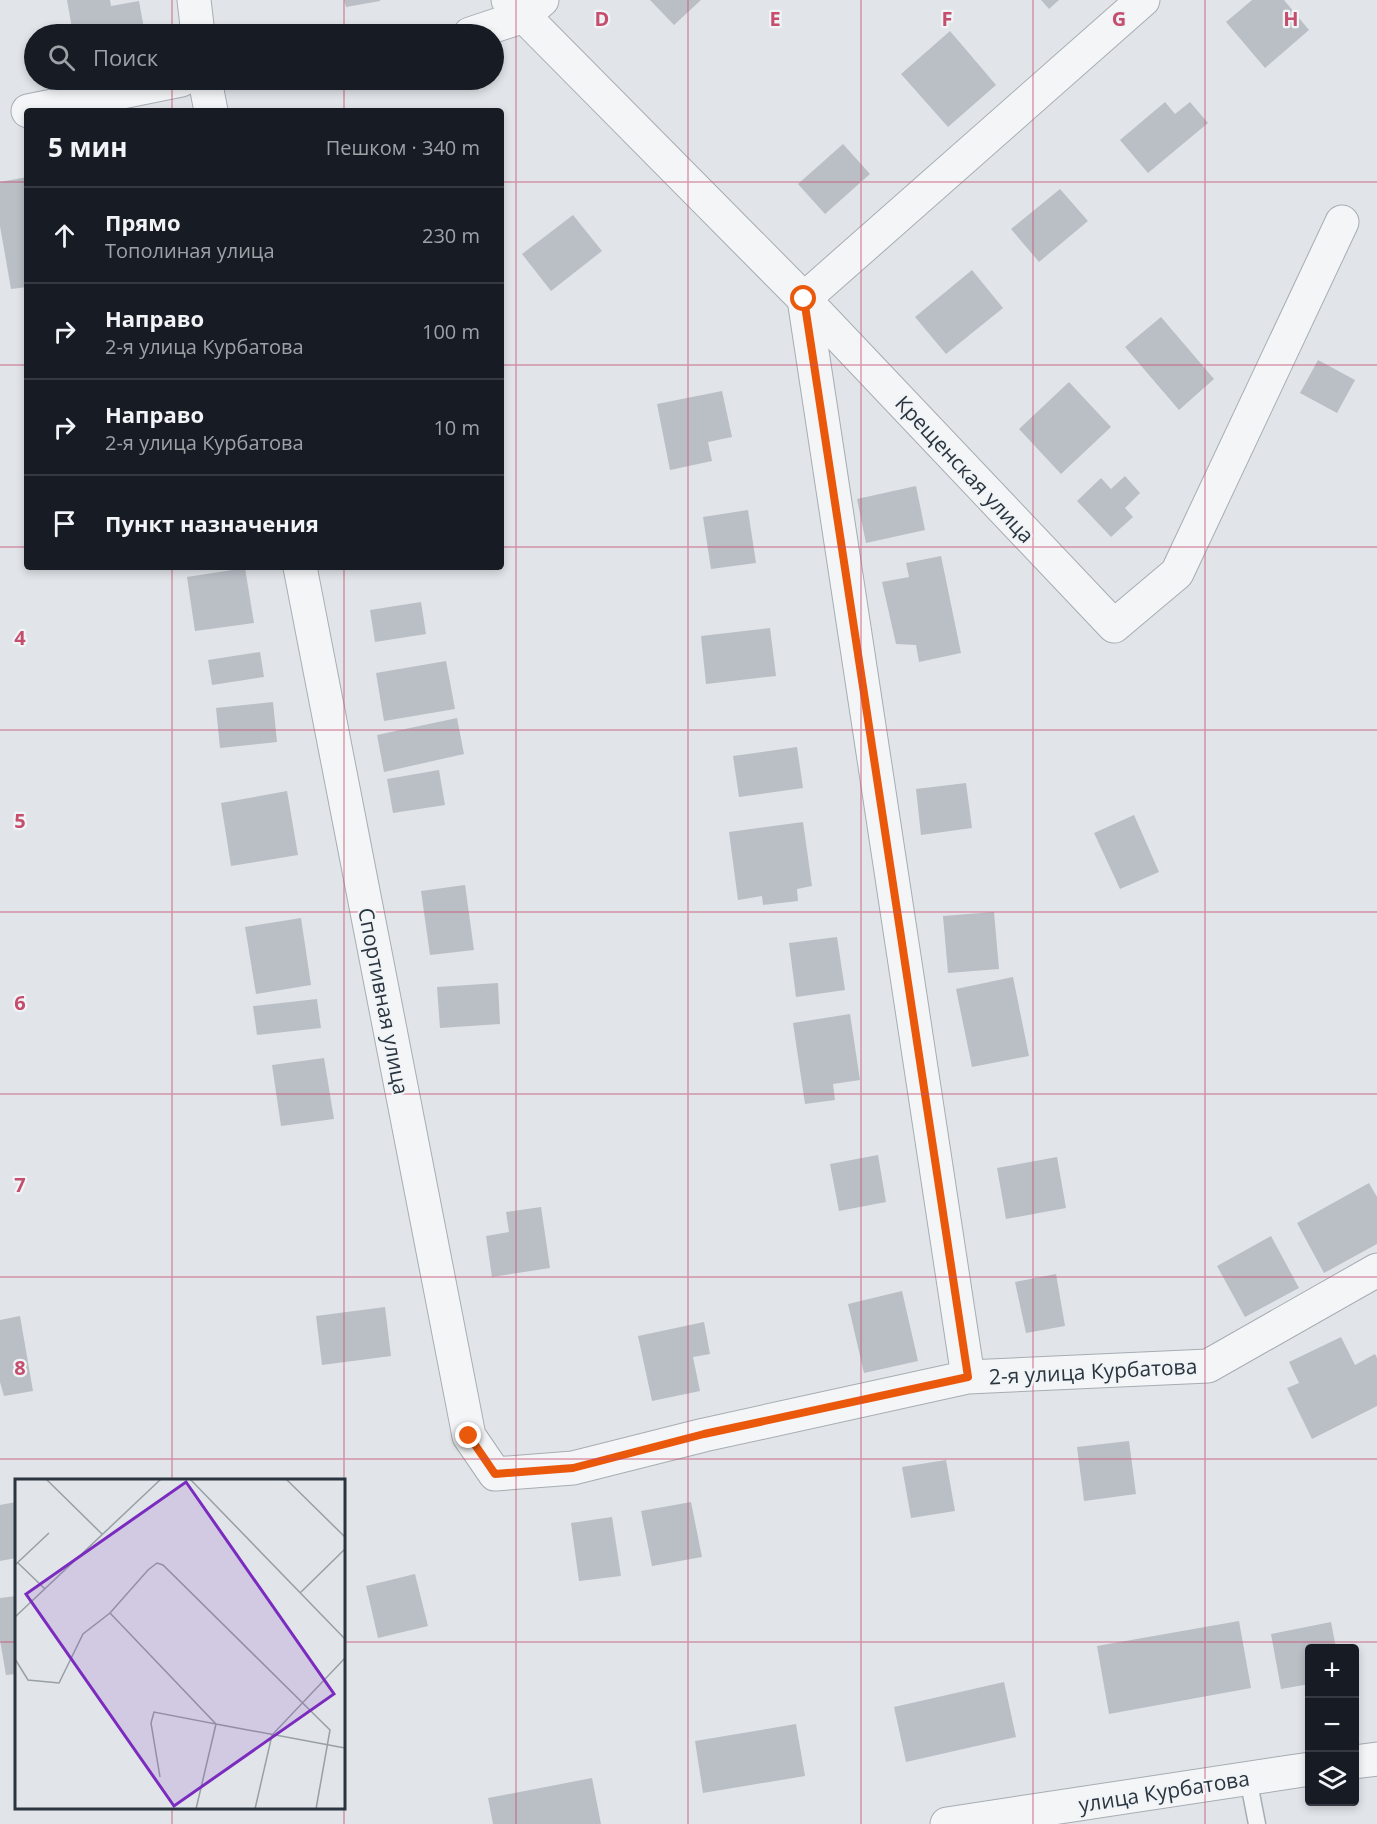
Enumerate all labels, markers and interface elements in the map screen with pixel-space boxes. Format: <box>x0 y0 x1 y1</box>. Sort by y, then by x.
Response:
text: D <box>595 5 609 32</box>
text: E <box>769 5 781 32</box>
text: F <box>942 5 952 32</box>
text: G <box>1112 5 1126 32</box>
text: H <box>1283 5 1299 32</box>
search box <box>24 24 504 90</box>
icon: search <box>45 41 78 74</box>
text: Поиск <box>93 42 158 72</box>
text: 5 мин <box>48 129 128 165</box>
text: Пешком · 340 m <box>326 134 480 161</box>
text: Прямо <box>105 207 181 237</box>
icon: ahead <box>48 219 81 252</box>
text: 230 m <box>422 222 480 249</box>
text: Тополиная улица <box>105 237 275 264</box>
route start <box>790 285 816 311</box>
text: Направо <box>105 303 204 333</box>
icon: right <box>48 315 81 348</box>
text: 100 m <box>422 318 480 345</box>
text: 2-я улица Курбатова <box>105 333 304 360</box>
street label: Крещенская улица <box>889 389 1041 549</box>
text: Направо <box>105 399 204 429</box>
icon: right <box>48 411 81 444</box>
text: 10 m <box>433 414 480 441</box>
text: 2-я улица Курбатова <box>105 429 304 456</box>
icon: arrive <box>48 507 81 540</box>
text: Пункт назначения <box>105 508 319 538</box>
text: 4 <box>14 624 26 651</box>
text: 5 <box>14 807 26 834</box>
street label: Спортивная улица <box>352 905 416 1097</box>
text: 6 <box>14 989 26 1016</box>
text: 7 <box>14 1171 26 1198</box>
street label: 2-я улица Курбатова <box>988 1352 1198 1390</box>
text: 8 <box>14 1354 26 1381</box>
route end <box>455 1422 481 1448</box>
inset map <box>15 1479 345 1809</box>
map controls <box>1305 1644 1359 1806</box>
button: + <box>1305 1644 1359 1698</box>
button: − <box>1305 1698 1359 1752</box>
button: layers <box>1305 1752 1359 1806</box>
street label: улица Курбатова <box>1076 1764 1252 1818</box>

